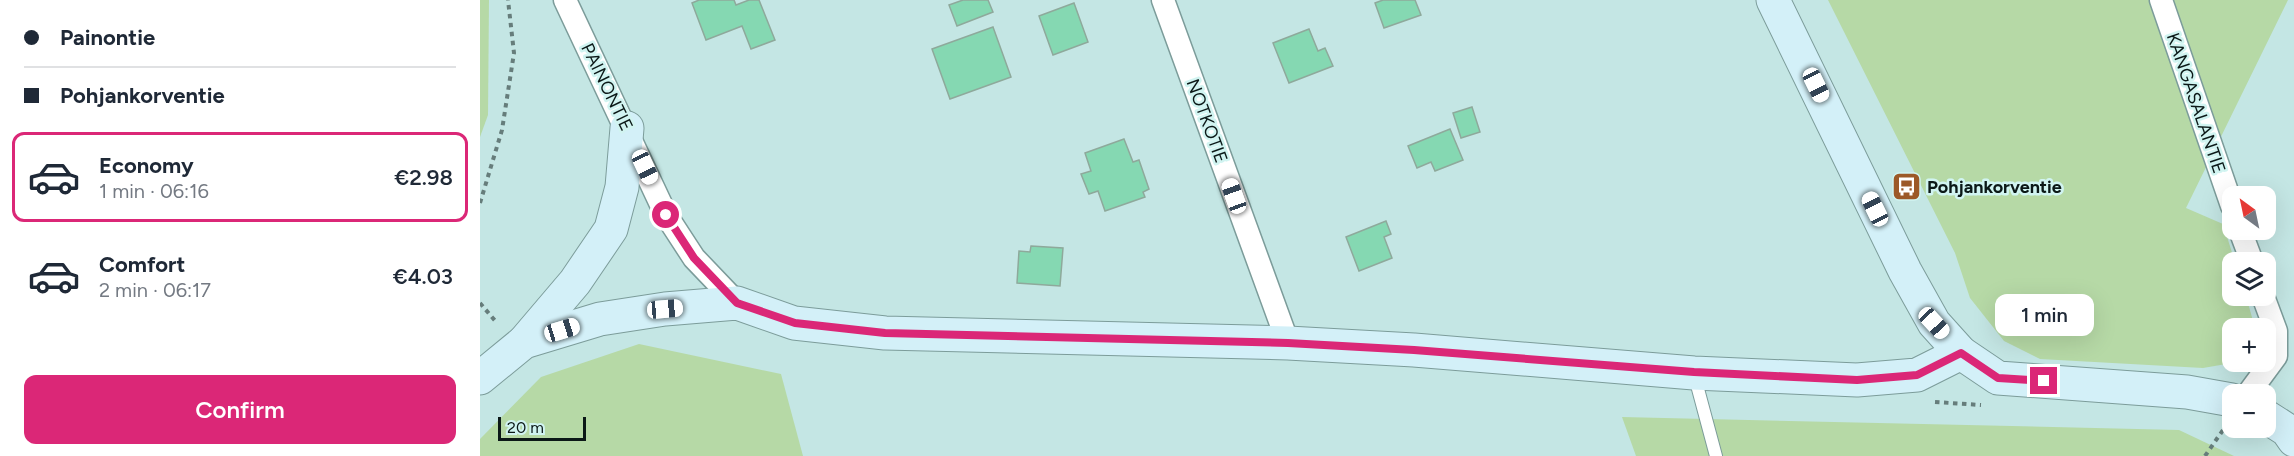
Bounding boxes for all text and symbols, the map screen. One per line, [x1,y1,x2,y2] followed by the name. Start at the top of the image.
[60,24,155,51] text: Painontie
[2162,30,2230,176] street label: KANGASALANTIE
[576,40,638,134] street label: PAINONTIE
[1800,65,1832,105] car
[1182,76,1232,166] street label: NOTKOTIE
[60,82,225,109] text: Pohjankorventie
[629,147,661,187] car
[27,150,81,204] icon: car
[99,152,194,179] text: Economy
[394,164,453,191] text: €2.98
[1890,171,1922,203] bus stop icon: Pohjankorventie
[1219,176,1249,216] car
[1927,176,2062,198] place label: Pohjankorventie
[99,179,209,203] text: 1 min · 06:16
[2222,186,2276,240] north arrow
[2222,186,2276,438] map controls
[1859,189,1891,229] car
[652,201,679,228] route start
[27,249,81,303] icon: car
[99,251,185,278] text: Comfort
[2222,252,2276,306] button: layers
[393,263,453,290] text: €4.03
[99,278,211,302] text: 2 min · 06:17
[1994,294,2094,336] callout: 1 min
[646,298,684,320] car
[2021,303,2068,327] text: 1 min
[1915,304,1953,342] car
[542,316,582,344] car
[2222,318,2276,372] button: +
[2030,367,2057,394] route end
[24,375,456,444] button: Confirm
[2222,384,2276,438] button: −
[498,414,586,442] scale bar
[507,418,544,437] text: 20 m

